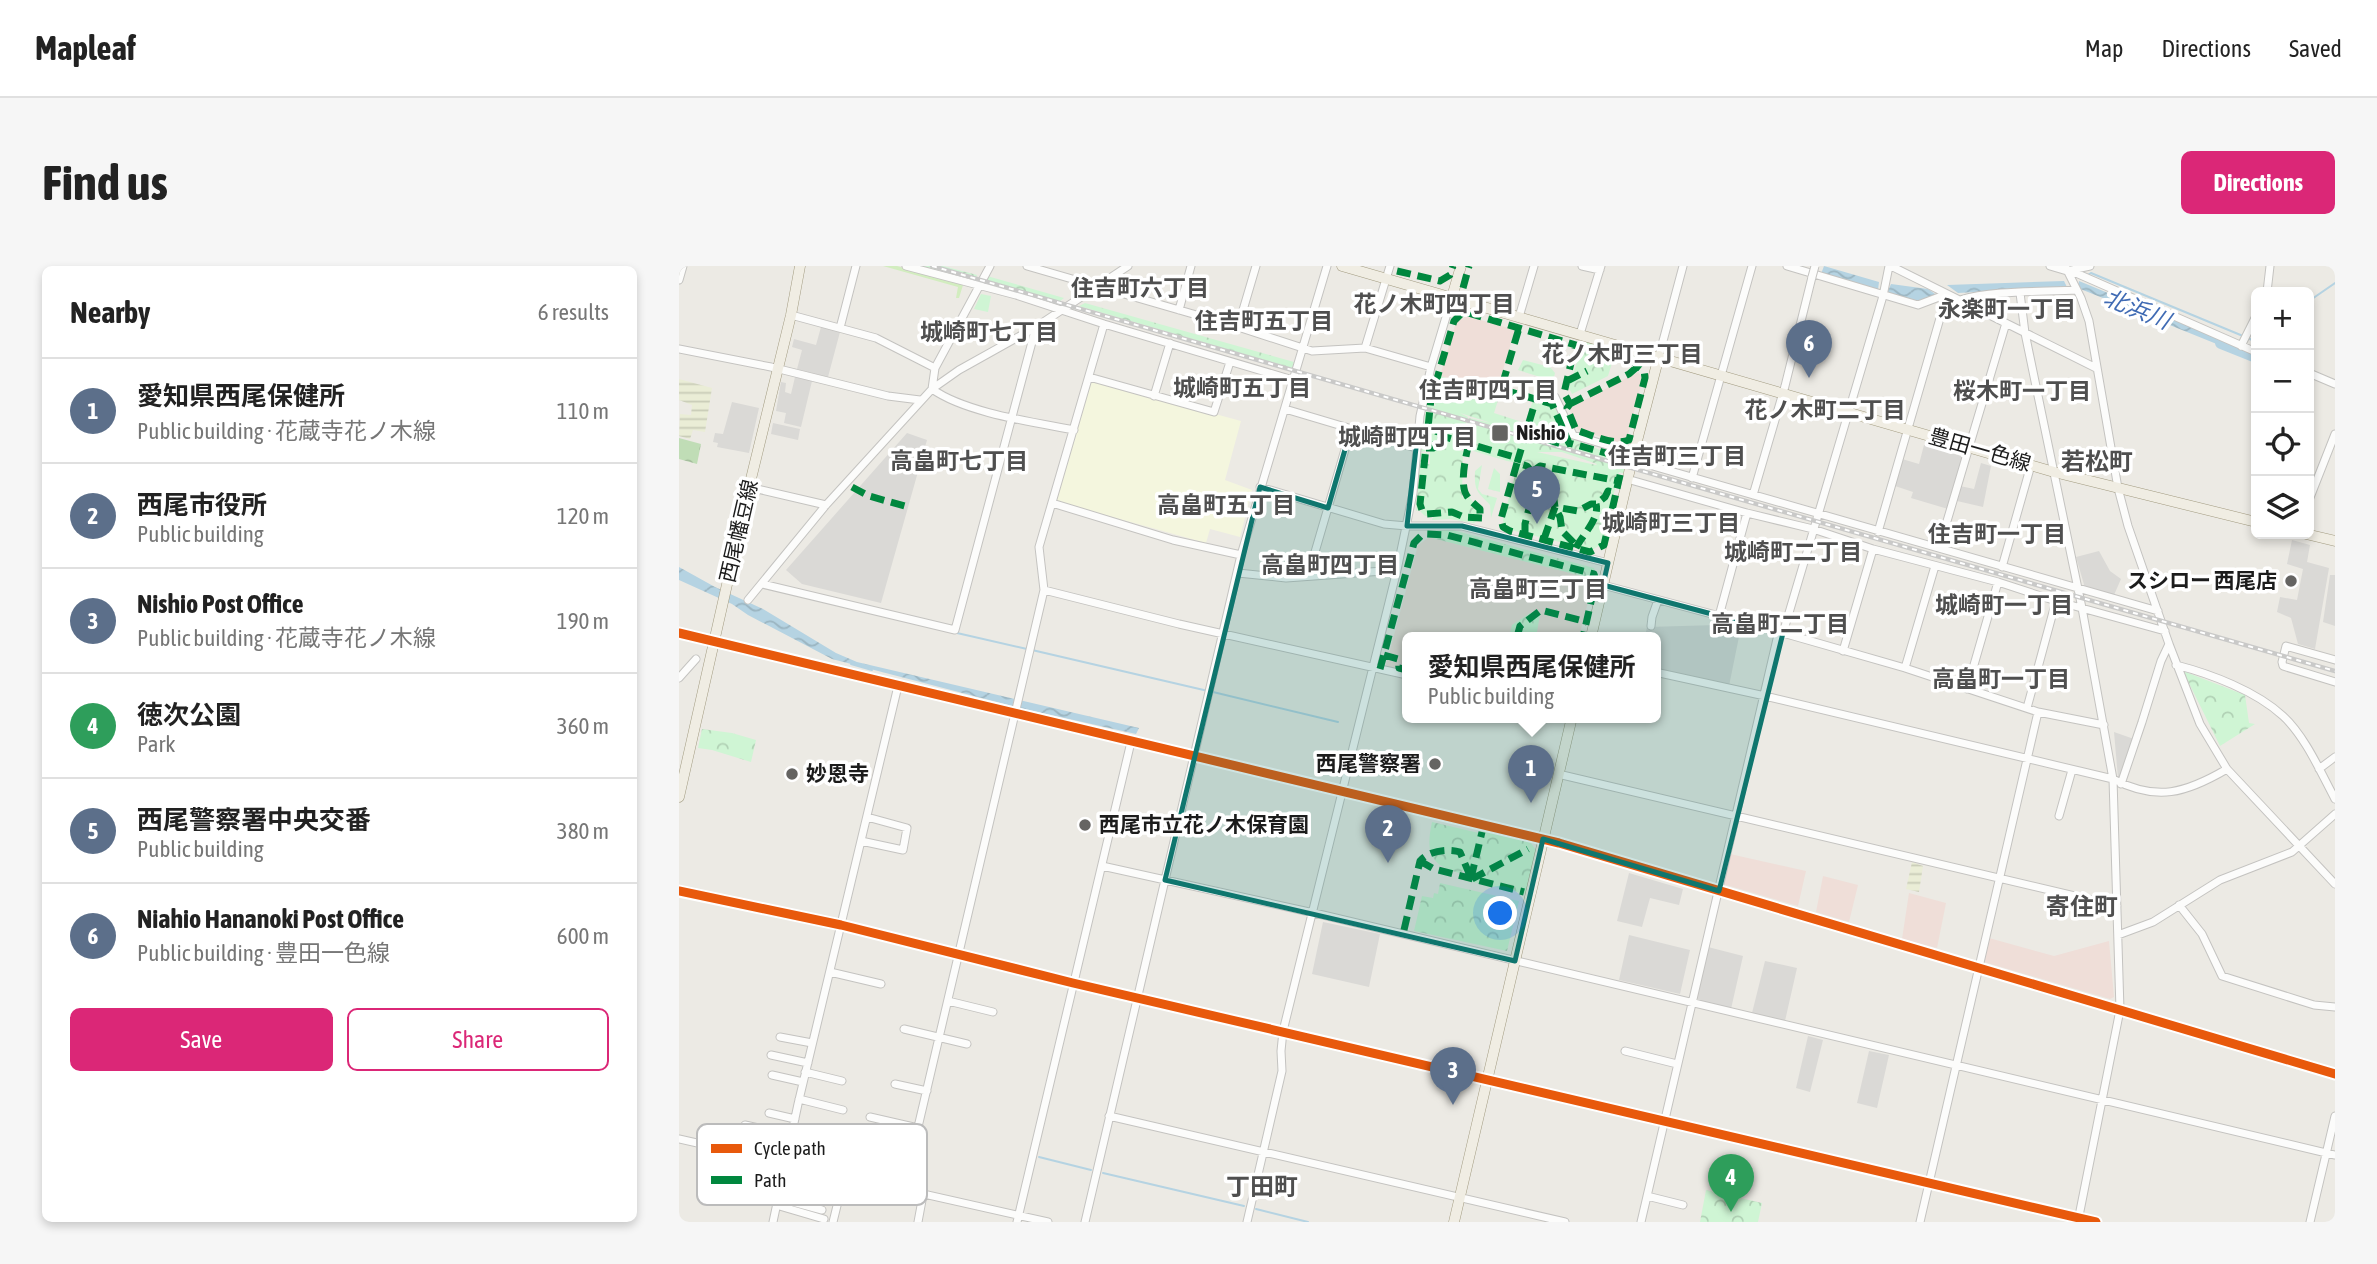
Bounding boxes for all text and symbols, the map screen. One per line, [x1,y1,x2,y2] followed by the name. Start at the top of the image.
[35,29,136,67] text: Mapleaf
[2085,35,2123,62] text: Map
[2161,35,2251,62] text: Directions
[2289,35,2342,62] text: Saved
[2181,151,2335,214] button: Directions
[42,154,168,210] text: Find us
[1071,275,1209,301] district label: 住吉町六丁目
[2100,284,2177,335] water label: 北浜川
[2251,287,2314,539] map controls
[2251,287,2314,350] button: +
[1354,291,1515,317] district label: 花ノ木町四丁目
[70,295,150,329] text: Nearby
[1938,296,2076,322] district label: 永楽町一丁目
[538,299,609,325] text: 6 results
[1195,308,1333,334] district label: 住吉町五丁目
[920,319,1058,345] district label: 城崎町七丁目
[1786,320,1832,378] pin: 6
[1542,341,1703,367] district label: 花ノ木町三丁目
[2251,350,2314,413] button: −
[1173,375,1311,401] district label: 城崎町五丁目
[1419,377,1557,403] district label: 住吉町四丁目
[1953,378,2091,404] district label: 桜木町一丁目
[137,381,345,411] text: 愛知県西尾保健所
[1745,397,1906,423] district label: 花ノ木町二丁目
[88,398,98,424] text: 1
[557,398,609,424] text: 110 m
[2251,413,2314,476] button: locate
[137,418,436,444] text: Public building · 花蔵寺花ノ木線
[1516,420,1566,444] place label: Nishio
[1490,423,1510,443] marker: Nishio
[1927,423,2034,475] street label: 豊田一色線
[1338,424,1476,450] district label: 城崎町四丁目
[1608,443,1746,469] district label: 住吉町三丁目
[890,448,1028,474] district label: 高畠町七丁目
[2061,448,2133,475] district label: 若松町
[1514,466,1560,524] pin: 5
[2251,476,2314,539] button: layers
[715,477,762,585] street label: 西尾幡豆線
[137,490,267,520] text: 西尾市役所
[1157,492,1295,518] district label: 高畠町五丁目
[88,503,98,529] text: 2
[557,503,609,529] text: 120 m
[1602,510,1740,536] district label: 城崎町三丁目
[137,521,264,547] text: Public building
[1928,521,2066,547] district label: 住吉町一丁目
[1724,539,1862,565] district label: 城崎町二丁目
[1261,552,1399,578] district label: 高畠町四丁目
[2127,568,2277,592] place label: スシロー 西尾店
[2283,573,2299,589] marker: スシロー 西尾店
[1469,576,1607,602] district label: 高畠町三丁目
[137,589,303,619] text: Nishio Post Office
[1935,592,2073,618] district label: 城崎町一丁目
[88,608,98,634] text: 3
[557,608,609,634] text: 190 m
[1711,611,1849,637] district label: 高畠町二丁目
[137,625,436,651] text: Public building · 花蔵寺花ノ木線
[1402,632,1661,723] popup
[1427,652,1636,682] text: 愛知県西尾保健所
[1932,666,2070,692] district label: 高畠町一丁目
[1427,683,1554,709] text: Public building
[137,700,241,730] text: 徳次公園
[88,713,98,739] text: 4
[557,713,609,739] text: 360 m
[137,731,175,757] text: Park
[1508,745,1554,803] pin: 1
[1316,751,1421,775] place label: 西尾警察署
[1427,756,1443,772] marker: 西尾警察署
[806,761,869,785] place label: 妙恩寺
[784,766,800,782] marker: 妙恩寺
[137,805,371,835] text: 西尾警察署中央交番
[1365,805,1411,863] pin: 2
[1099,812,1309,836] place label: 西尾市立花ノ木保育園
[1077,817,1093,833] marker: 西尾市立花ノ木保育園
[88,818,98,844] text: 5
[557,818,609,844] text: 380 m
[137,836,264,862] text: Public building
[2046,893,2118,920] district label: 寄住町
[1483,896,1517,930] your location
[137,904,404,934] text: Niahio Hananoki Post Office
[88,923,98,949] text: 6
[557,923,609,949] text: 600 m
[137,940,390,966] text: Public building · 豊田一色線
[70,1008,333,1071] button: Save
[347,1008,609,1071] button: Share
[1430,1047,1476,1105] pin: 3
[697,1124,927,1205] legend
[754,1137,826,1159] text: Cycle path
[1708,1154,1754,1212] pin: 4
[754,1169,786,1191] text: Path
[1226,1173,1298,1200] district label: 丁田町

